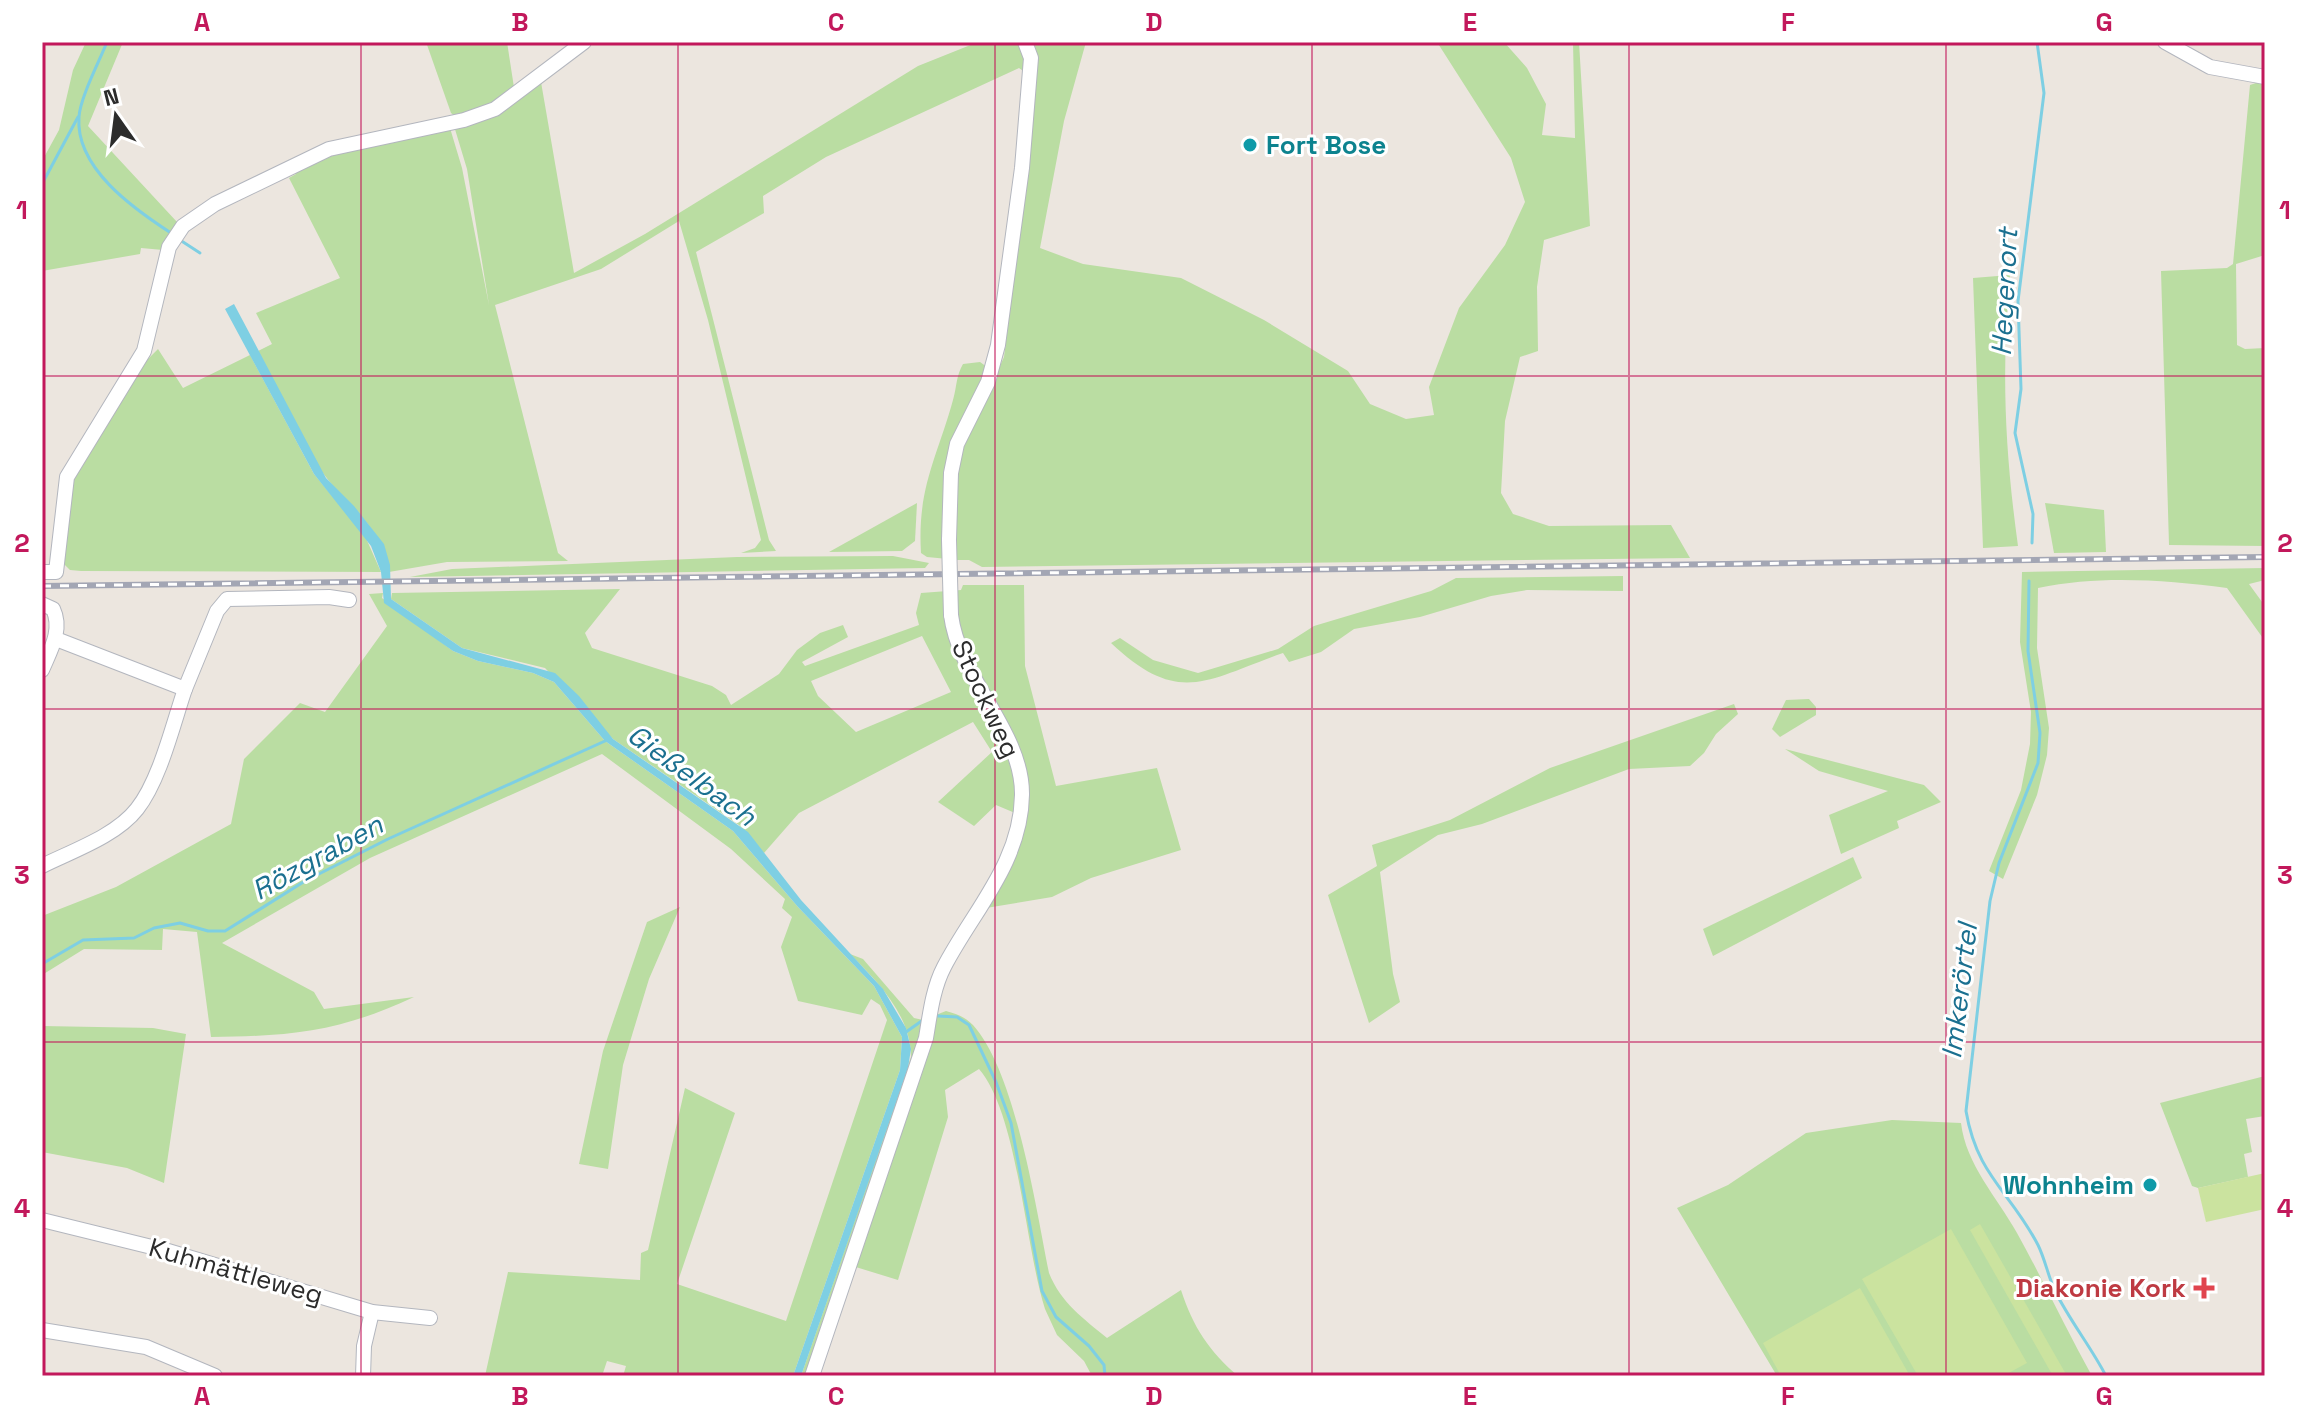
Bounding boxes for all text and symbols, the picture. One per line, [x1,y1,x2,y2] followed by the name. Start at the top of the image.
[194,5,211,39] text: A
[511,5,529,39] text: B
[828,5,844,39] text: C
[1145,5,1163,39] text: D
[1463,5,1477,39] text: E
[1781,5,1795,39] text: F
[2095,5,2113,39] text: G
[76,76,156,156] north arrow
[101,81,122,112] text: N
[1266,128,1386,162] place label: Fort Bose
[1241,136,1259,154] marker: Fort Bose
[16,193,28,227] text: 1
[2279,193,2291,227] text: 1
[1983,224,2025,357] water label: Hegenort
[14,526,30,560] text: 2
[2277,526,2293,560] text: 2
[944,635,1028,763] street label: Stockweg
[620,716,764,834] water label: Gießelbach
[245,806,390,908] water label: Rözgraben
[14,858,30,892] text: 3
[2277,858,2293,892] text: 3
[1933,918,1986,1060] water label: Imkerörtel
[2003,1168,2134,1202] place label: Wohnheim
[2141,1176,2159,1194] marker: Wohnheim
[14,1191,30,1225] text: 4
[2277,1191,2293,1225] text: 4
[145,1230,327,1312] street label: Kuhmättleweg
[2016,1271,2186,1305] place label: Diakonie Kork
[2193,1277,2215,1299] marker: Diakonie Kork
[194,1379,211,1413] text: A
[511,1379,529,1413] text: B
[828,1379,844,1413] text: C
[1145,1379,1163,1413] text: D
[1463,1379,1477,1413] text: E
[1781,1379,1795,1413] text: F
[2095,1379,2113,1413] text: G

